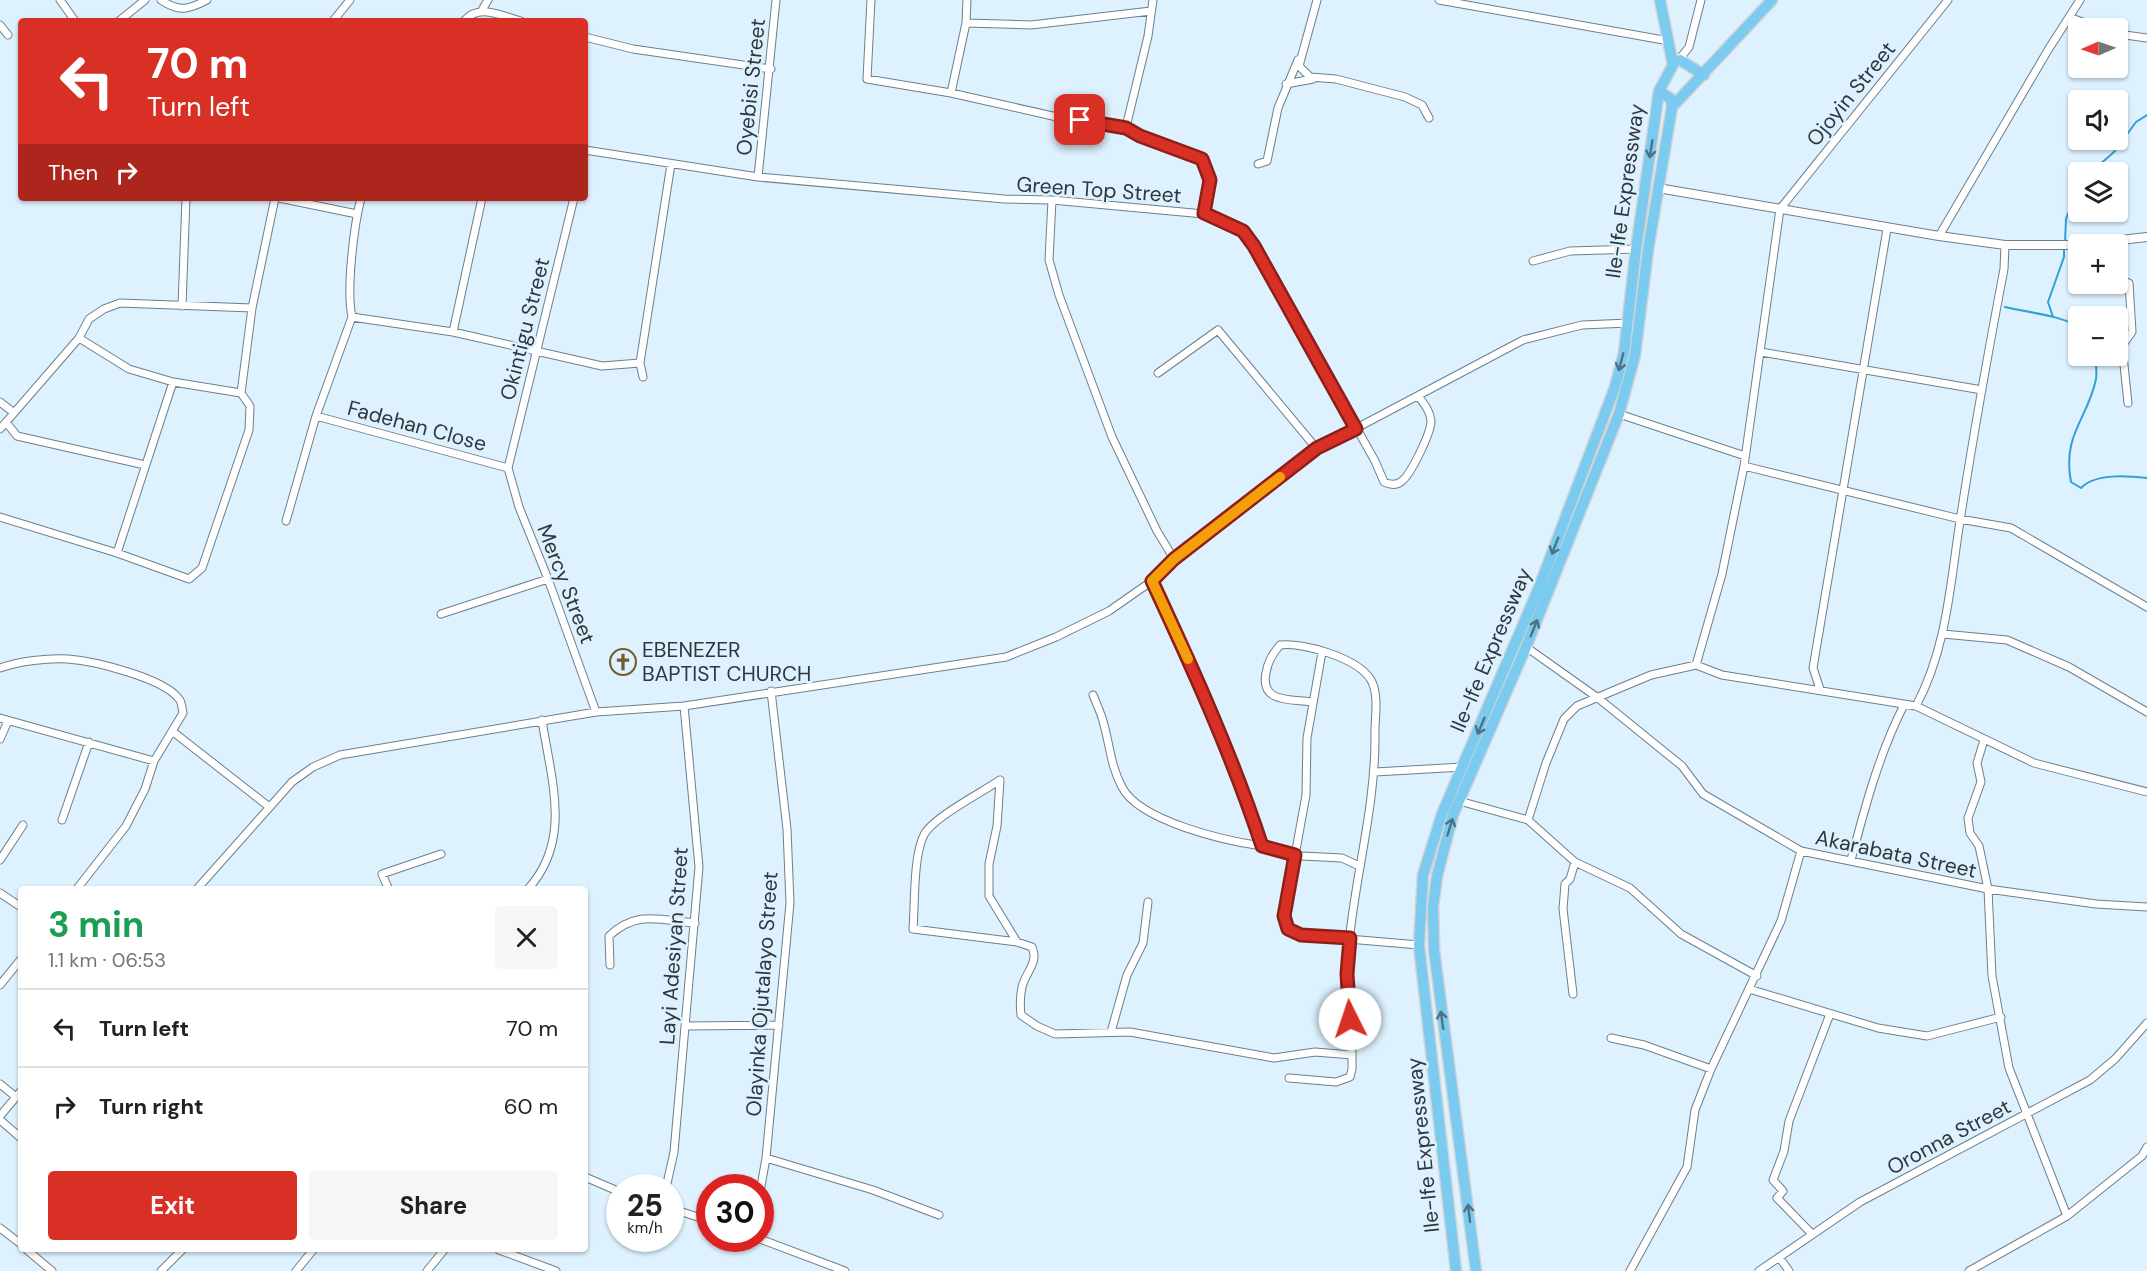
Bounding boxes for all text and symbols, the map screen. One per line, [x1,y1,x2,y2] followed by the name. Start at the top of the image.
[730,17,772,157] street label: Oyebisi Street
[2068,18,2128,78] north arrow
[2068,18,2128,366] map controls
[147,36,248,91] text: 70 m
[1800,36,1902,152] street label: Ojoyin Street
[48,42,126,120] icon: left
[147,89,250,124] text: Turn left
[2068,90,2128,150] button: sound
[1054,94,1105,145] pin
[1599,102,1651,280] street label: Ile-Ife Expressway
[1063,103,1096,136] icon: arrive
[1646,138,1657,158] one-way arrow
[110,156,143,189] icon: right
[48,158,98,187] text: Then
[2068,162,2128,222] button: layers
[1016,170,1182,210] street label: Green Top Street
[2068,234,2128,294] button: +
[494,255,556,403] street label: Okintigu Street
[2068,306,2128,366] button: −
[1615,352,1627,371] one-way arrow
[344,394,490,458] street label: Fadehan Close
[530,520,602,648] street label: Mercy Street
[1549,536,1560,554] one-way arrow
[1444,563,1538,736] street label: Ile-Ife Expressway
[1529,620,1540,638] one-way arrow
[642,636,811,688] place label: EBENEZER BAPTIST CHURCH
[608,647,638,677] church icon: EBENEZER BAPTIST CHURCH
[1474,716,1486,734] one-way arrow
[1445,818,1456,837] one-way arrow
[1813,823,1979,885] street label: Akarabata Street
[653,846,695,1046] street label: Layi Adesiyan Street
[739,871,785,1117] street label: Olayinka Ojutalayo Street
[48,901,144,948] text: 3 min
[495,906,558,969] button: close
[48,947,166,973] text: 1.1 km · 06:53
[1318,987,1382,1051] position arrow
[1437,1010,1448,1030] one-way arrow
[48,1012,81,1045] icon: left
[99,1014,189,1043] text: Turn left
[506,1014,558,1043] text: 70 m
[1400,1056,1446,1234] street label: Ile-Ife Expressway
[48,1090,81,1123] icon: right
[99,1092,204,1121] text: Turn right
[504,1092,558,1121] text: 60 m
[1882,1093,2016,1181] street label: Oronna Street
[48,1171,297,1240] button: Exit
[309,1171,558,1240] button: Share
[696,1174,774,1252] speed limit sign: 30
[627,1186,663,1225] text: 25
[1464,1203,1475,1223] one-way arrow
[627,1218,663,1238] text: km/h

